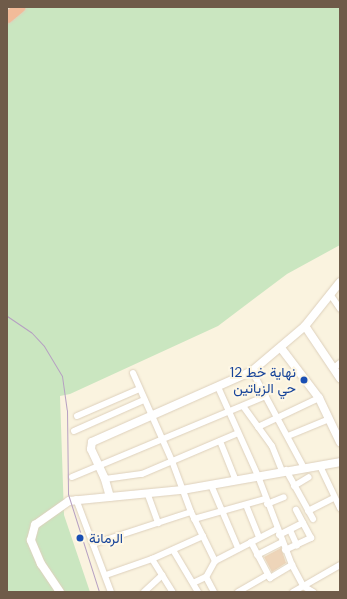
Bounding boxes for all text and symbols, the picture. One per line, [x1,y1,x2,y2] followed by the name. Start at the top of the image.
[230,364,296,396] place label: نهاية خط 12 حي الزياتين
[299,375,309,385] marker: نهاية خط 12 حي الزياتين
[89,530,123,546] place label: الرمانة
[74,532,86,544] marker: الرمانة

